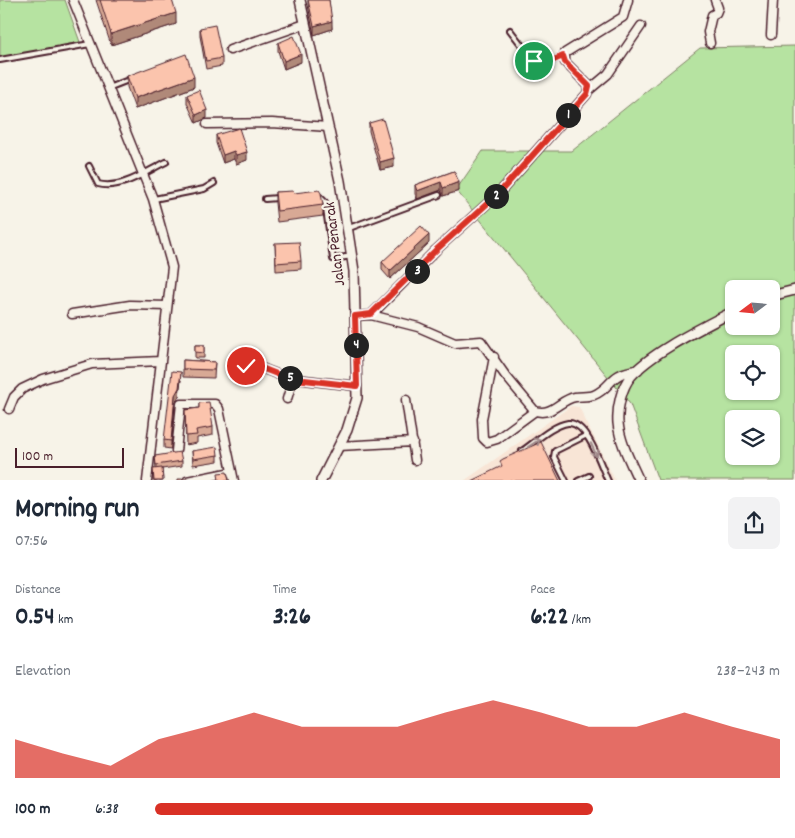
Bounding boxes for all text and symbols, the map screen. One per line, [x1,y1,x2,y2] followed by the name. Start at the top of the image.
[513,40,555,82] pin
[520,47,548,75] icon: arrive
[556,102,580,128] pin: 1
[567,105,570,125] text: 1
[484,184,508,208] pin: 2
[493,186,500,206] text: 2
[319,200,352,287] street label: Jalan Penarak
[404,258,430,284] pin: 3
[414,261,421,281] text: 3
[725,280,780,335] north arrow
[725,280,780,465] map controls
[344,332,368,358] pin: 4
[354,335,359,355] text: 4
[225,345,267,387] pin
[725,345,780,400] button: locate
[232,352,260,380] icon: check
[278,366,302,390] pin: 5
[287,368,294,388] text: 5
[725,410,780,465] button: layers
[527,438,541,448] one-way arrow
[590,442,599,457] one-way arrow
[15,446,124,469] scale bar
[22,447,53,467] text: 100 m
[15,491,139,531] text: Morning run
[728,497,780,549] button: share
[15,530,48,553] text: 07:56
[15,580,61,600] text: Distance
[273,580,297,600] text: Time
[530,580,555,600] text: Pace
[15,600,55,636] text: 0.54
[273,600,311,636] text: 3:26
[530,600,569,636] text: 6:22
[55,610,73,630] text: km
[569,610,591,630] text: /km
[15,660,71,683] text: Elevation
[716,660,780,683] text: 238–243 m
[15,798,51,821] text: 100 m
[95,798,119,821] text: 6:38

